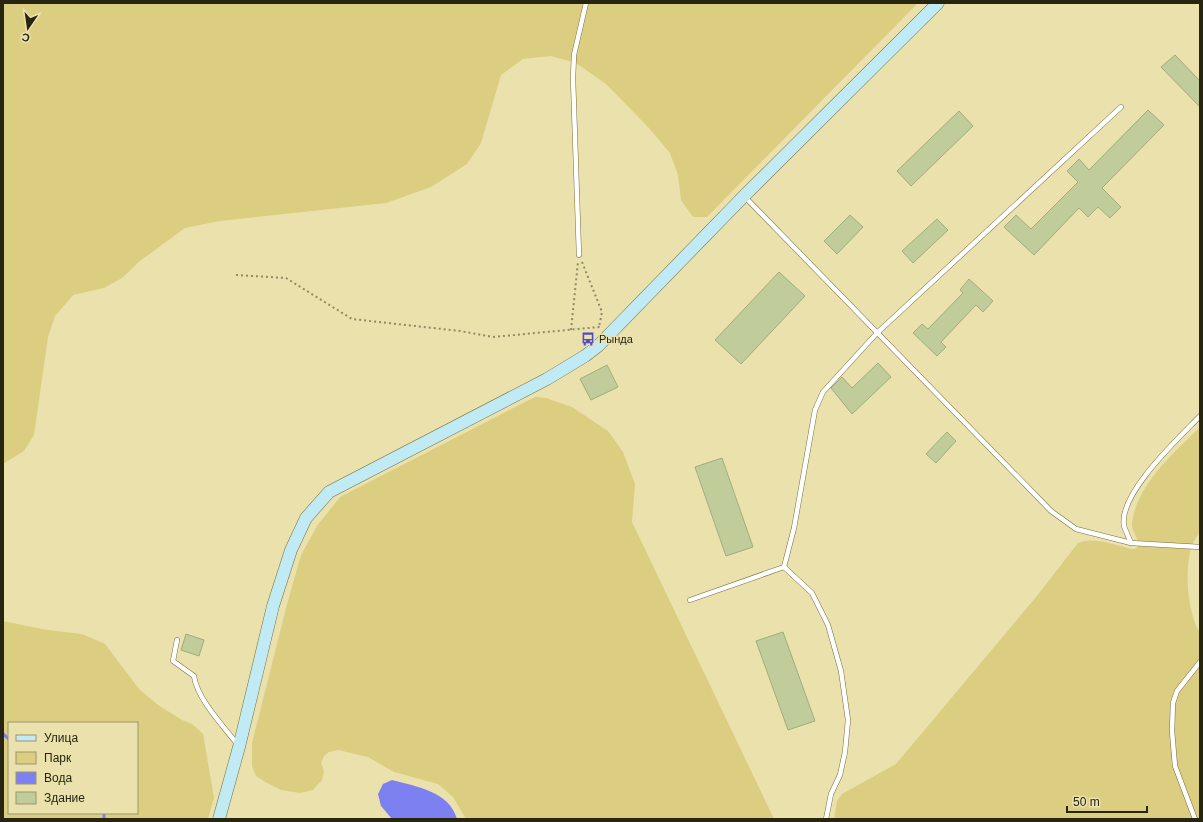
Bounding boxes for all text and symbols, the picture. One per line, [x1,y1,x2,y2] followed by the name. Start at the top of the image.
[8,8,48,48] north arrow
[20,31,31,44] text: С
[580,331,596,347] bus stop icon: Рында
[599,333,634,345] place label: Рында
[8,722,138,814] legend
[44,731,78,745] text: Улица
[44,751,72,765] text: Парк
[44,771,72,785] text: Вода
[1067,788,1147,814] scale bar
[44,791,85,805] text: Здание
[1073,795,1100,809] text: 50 m

